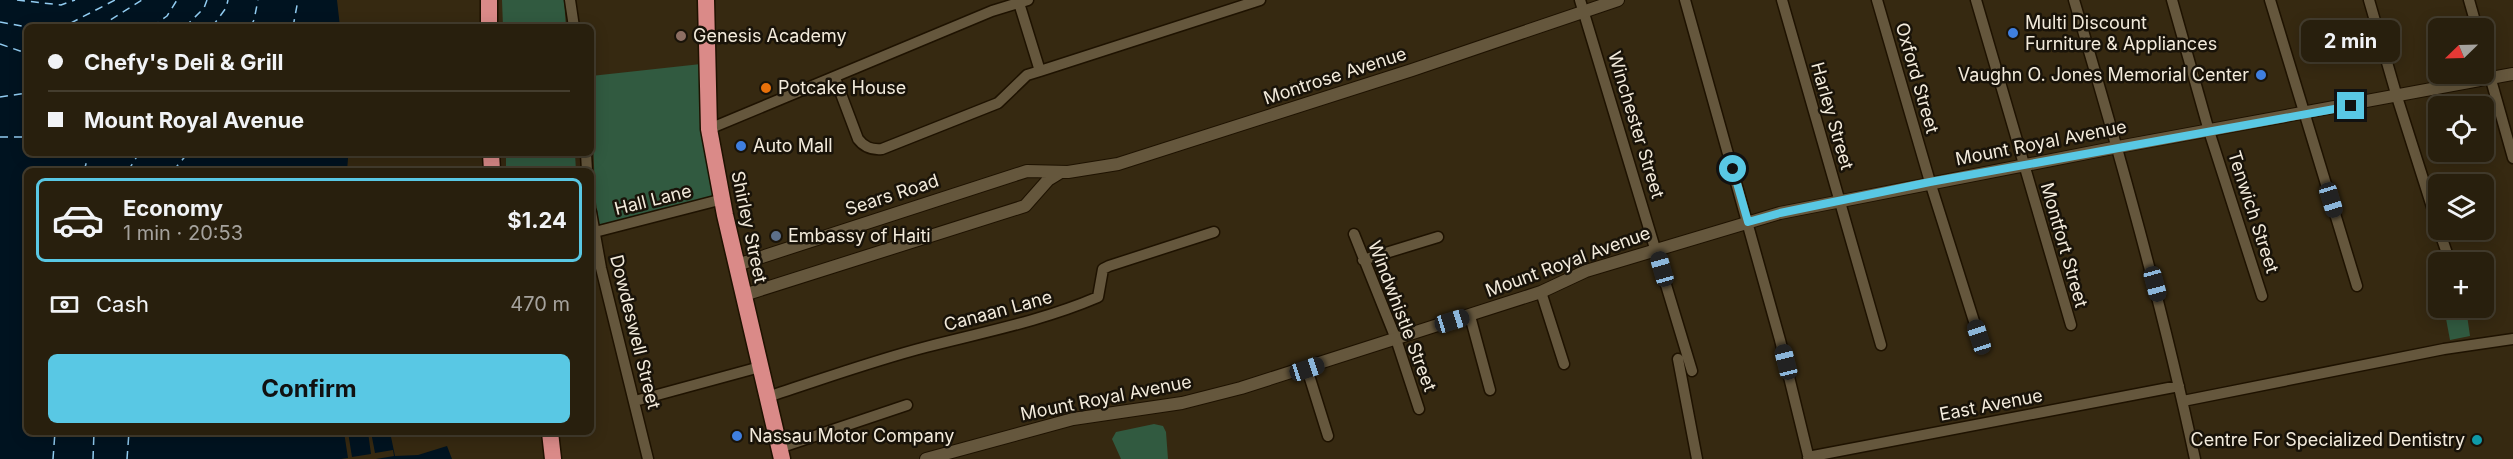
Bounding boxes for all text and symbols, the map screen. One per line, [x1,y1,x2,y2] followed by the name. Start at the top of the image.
[2025,12,2217,54] place label: Multi Discount Furniture & Appliances
[2428,18,2494,84] north arrow
[2428,18,2494,318] map controls
[2302,19,2400,61] callout: 2 min
[1892,20,1943,136] street label: Oxford Street
[693,25,847,46] place label: Genesis Academy
[2006,26,2020,40] marker: Multi Discount Furniture & Appliances
[674,29,688,43] marker: Genesis Academy
[2324,29,2377,53] text: 2 min
[1261,42,1409,109] street label: Montrose Avenue
[84,49,284,75] text: Chefy's Deli & Grill
[1604,49,1669,201] street label: Winchester Street
[1807,60,1858,172] street label: Harley Street
[1958,64,2249,85] place label: Vaughn O. Jones Memorial Center
[2254,68,2268,82] marker: Vaughn O. Jones Memorial Center
[778,77,906,98] place label: Potcake House
[759,81,773,95] marker: Potcake House
[2337,92,2364,119] route end
[2428,96,2494,162] button: locate
[84,107,304,133] text: Mount Royal Avenue
[1954,116,2128,169] street label: Mount Royal Avenue
[753,135,833,156] place label: Auto Mall
[734,139,748,153] marker: Auto Mall
[2224,148,2283,276] street label: Tenwich Street
[1719,155,1746,182] route start
[727,169,772,285] street label: Shirley Street
[842,170,941,220] street label: Sears Road
[2428,174,2494,240] button: layers
[612,180,694,219] street label: Hall Lane
[2037,180,2092,310] street label: Montfort Street
[2317,180,2345,220] car
[51,193,105,247] icon: car
[123,195,223,221] text: Economy
[507,207,567,233] text: $1.24
[123,221,243,245] text: 1 min · 20:53
[1483,222,1653,301] street label: Mount Royal Avenue
[788,225,931,246] place label: Embassy of Haiti
[769,229,783,243] marker: Embassy of Haiti
[1364,238,1441,394] street label: Windwhistle Street
[1648,249,1676,289] car
[2428,252,2494,318] button: +
[606,253,665,411] street label: Dowdeswell Street
[2142,264,2168,304] car
[941,286,1054,335] street label: Canaan Lane
[48,288,81,321] icon: cash
[96,291,149,317] text: Cash
[510,292,570,316] text: 470 m
[1432,307,1472,335] car
[1965,317,1993,357] car
[1773,342,1799,382] car
[48,354,570,423] button: Confirm
[1287,355,1327,383] car
[1019,371,1193,424] street label: Mount Royal Avenue
[1938,384,2044,425] street label: East Avenue
[749,425,954,446] place label: Nassau Motor Company
[730,429,744,443] marker: Nassau Motor Company
[2191,429,2465,450] place label: Centre For Specialized Dentistry
[2470,433,2484,447] marker: Centre For Specialized Dentistry

